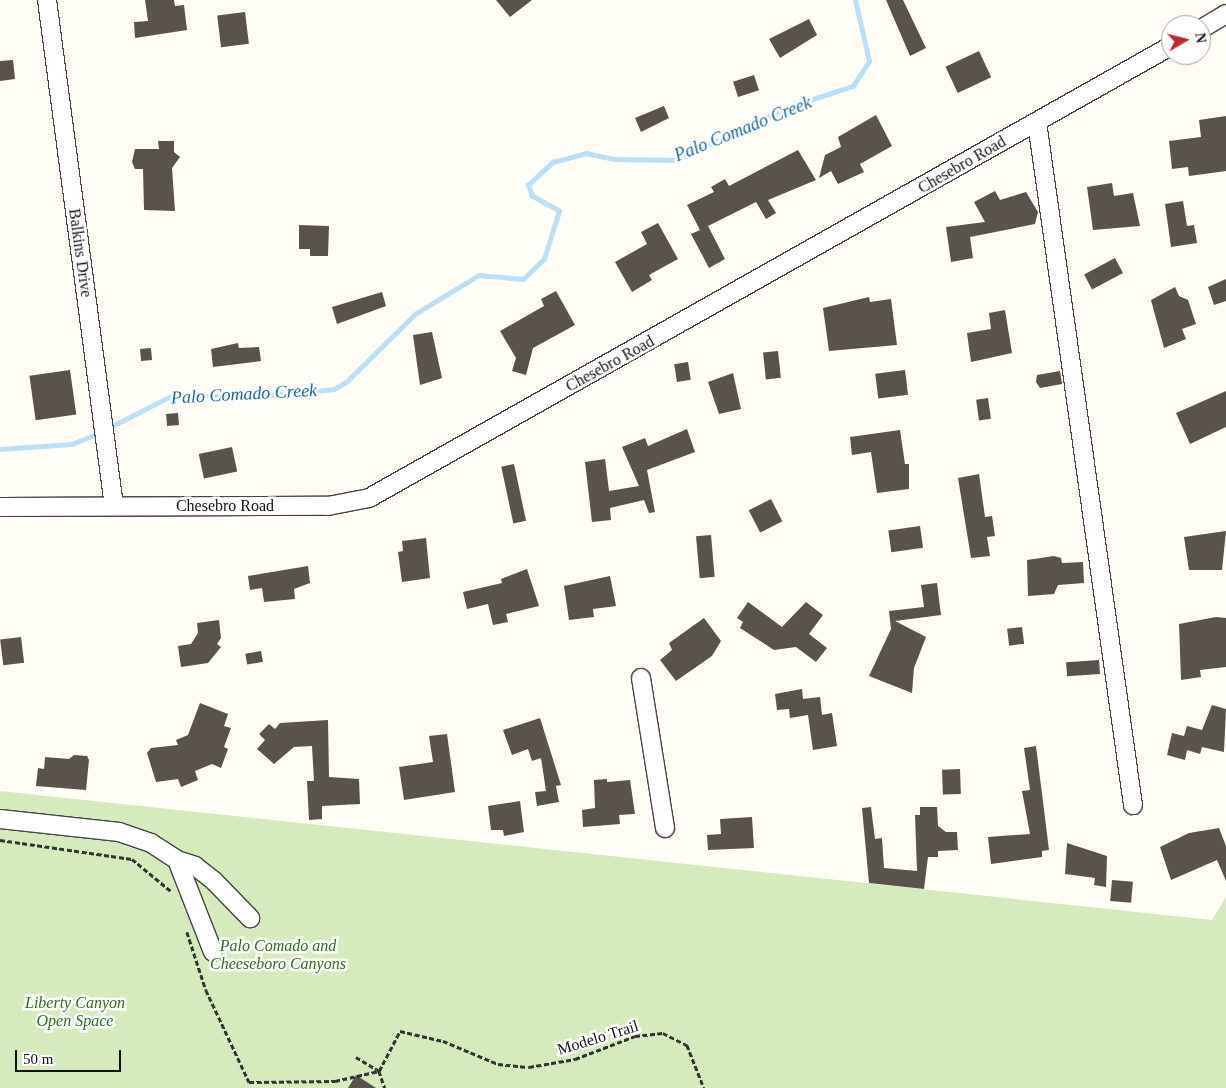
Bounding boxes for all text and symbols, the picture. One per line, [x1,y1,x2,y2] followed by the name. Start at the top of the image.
[1161,15,1211,65] north arrow
[1192,32,1208,44] text: N
[671,92,815,166] water label: Palo Comado Creek
[915,132,1009,198] street label: Chesebro Road
[64,207,96,299] street label: Balkins Drive
[562,332,658,396] street label: Chesebro Road
[170,379,318,409] water label: Palo Comado Creek
[176,496,274,516] street label: Chesebro Road
[210,936,346,974] park label: Palo Comado and Cheeseboro Canyons
[25,993,125,1031] park label: Liberty Canyon Open Space
[555,1016,641,1060] street label: Modelo Trail
[18,1040,124,1072] scale bar
[23,1051,53,1067] text: 50 m

